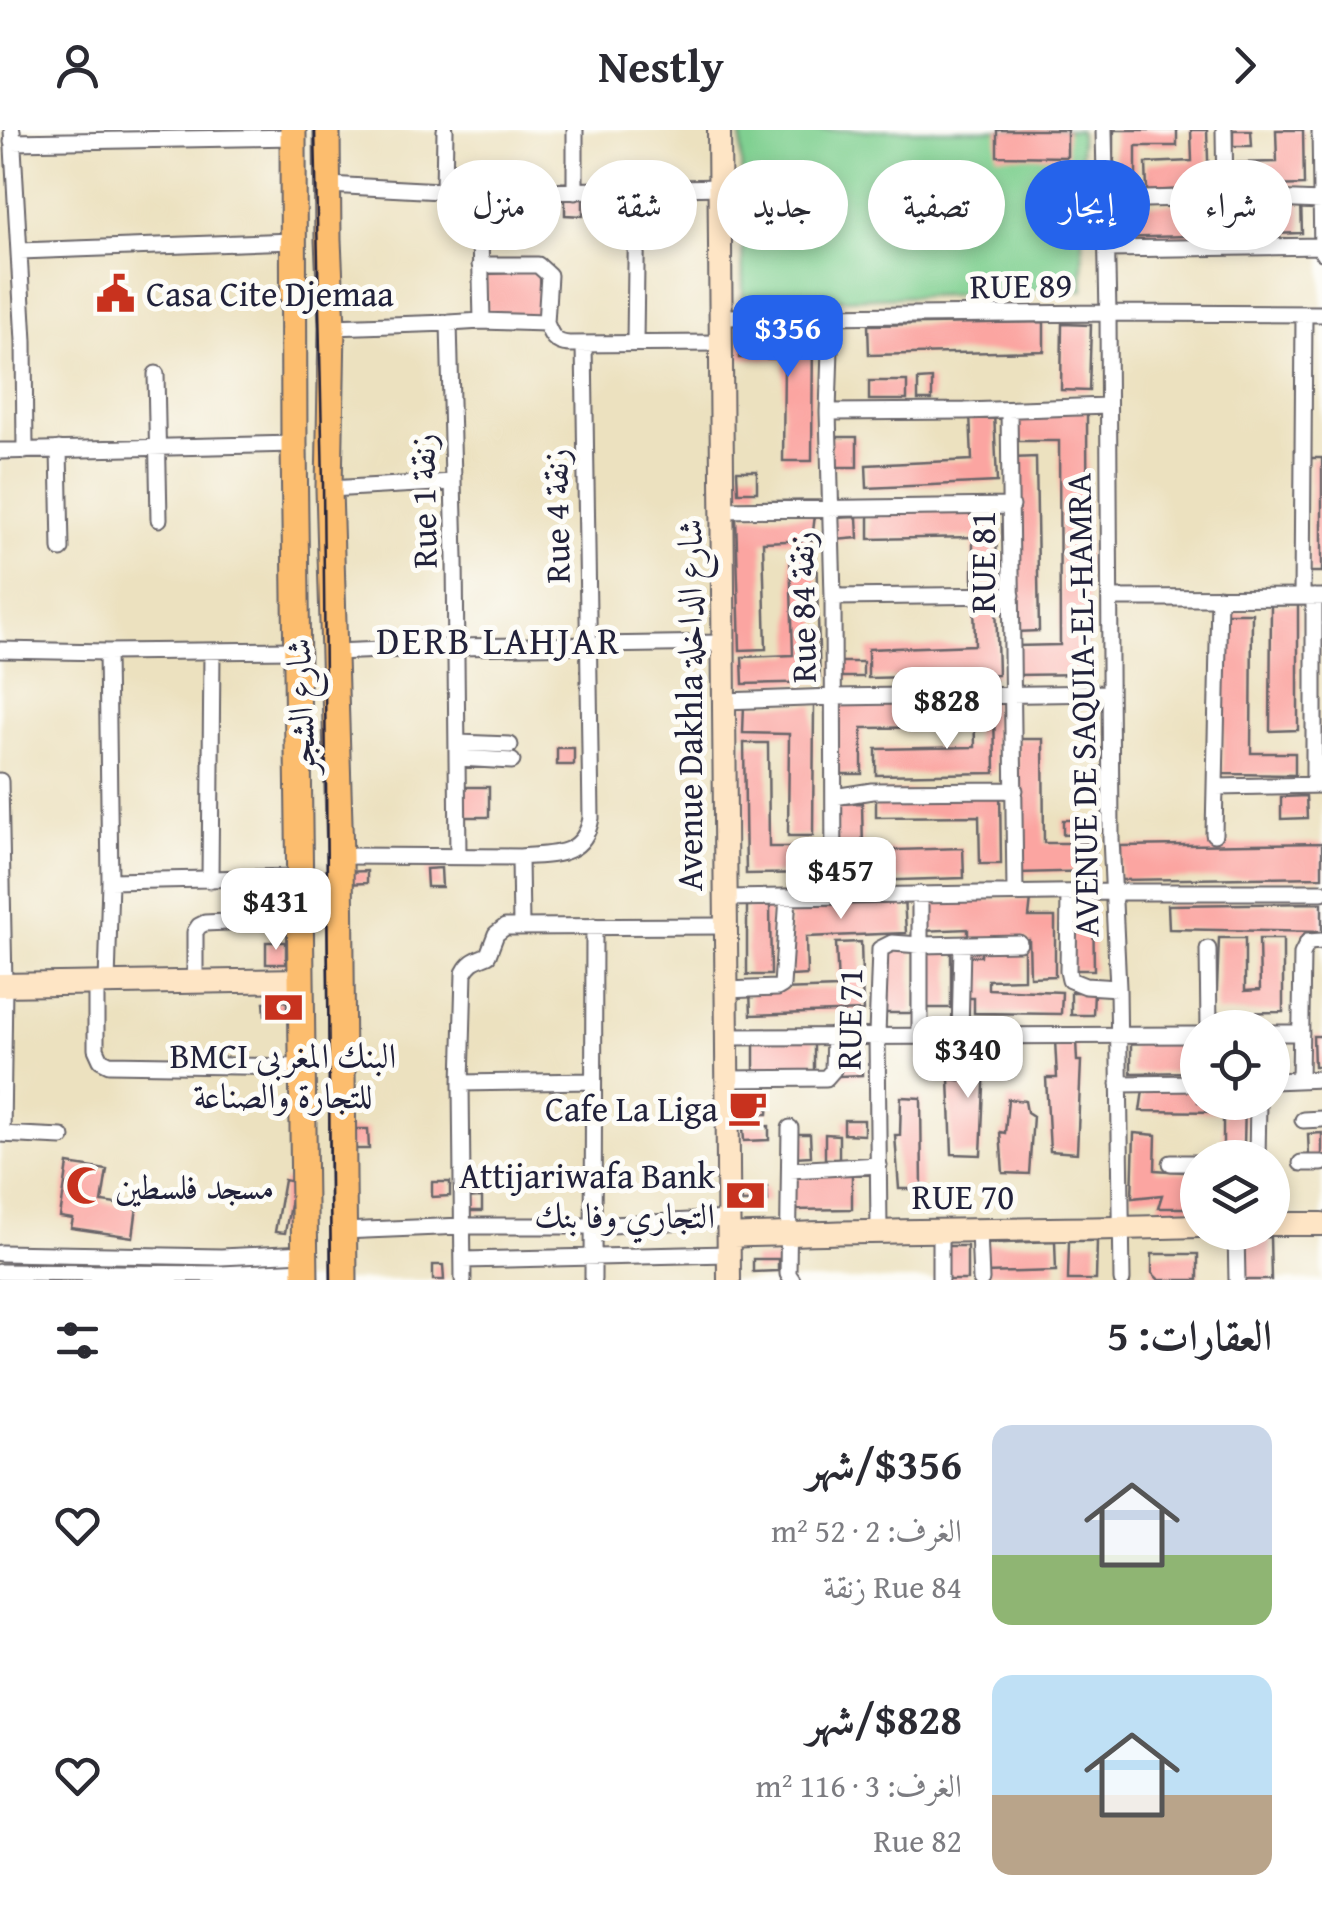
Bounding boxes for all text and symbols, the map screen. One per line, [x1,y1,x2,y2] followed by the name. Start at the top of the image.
[598,33,724,98] text: Nestly
[50,38,105,93] icon: person
[1217,38,1272,93] icon: forward
[437,160,561,250] chip: منزل
[581,160,697,250] chip: شقة
[717,160,848,250] chip: جديد
[868,160,1005,250] chip: تصفية
[1025,160,1150,250] chip: إيجار
[1170,160,1292,250] chip: شراء
[969,259,1073,311] street label: RUE 89
[146,268,394,319] place label: Casa Cite Djemaa
[95,272,137,314] public building icon: Casa Cite Djemaa
[729,295,847,380] pin: $356
[755,304,821,351] text: $356
[396,433,450,569] street label: Rue 1 زنقة
[529,448,583,584] street label: Rue 4 زنقة
[1052,472,1112,938] street label: AVENUE DE SAQUIA-EL-HAMRA
[957,511,1008,613] street label: RUE 81
[664,519,719,891] street label: Avenue Dakhla شارع الداخلة
[775,531,829,683] street label: Rue 84 زنقة
[376,612,622,668] district label: DERB LAHJAR
[272,637,332,778] street label: شارع الشجر
[888,667,1006,752] pin: $828
[914,676,980,723] text: $828
[782,837,900,922] pin: $457
[808,846,874,893] text: $457
[217,868,335,953] pin: $431
[243,877,309,924] text: $431
[823,967,875,1071] street label: RUE 71
[262,987,304,1029] bank icon: BMCI البنك المغربي للتجارة والصناعة
[1180,1010,1290,1250] map controls
[1180,1010,1290,1120] button: locate
[909,1016,1027,1101] pin: $340
[935,1025,1001,1072] text: $340
[170,1030,396,1121] place label: BMCI البنك المغربي للتجارة والصناعة
[545,1083,718,1134] place label: Cafe La Liga
[727,1087,769,1129] cafe icon: Cafe La Liga
[1180,1140,1290,1250] button: layers
[459,1150,715,1244] place label: Attijariwafa Bank التجاري وفا بنك
[115,1161,274,1212] place label: مسجد فلسطين
[64,1165,106,1207] mosque icon: مسجد فلسطين
[912,1171,1014,1222] street label: RUE 70
[724,1174,766,1216] bank icon: Attijariwafa Bank التجاري وفا بنك
[1107,1304,1272,1365] text: العقارات: 5
[50,1313,105,1368] icon: filters
[807,1433,962,1494] text: $356/شهر
[1072,1465,1192,1585] icon: home
[50,1498,105,1553] icon: heart
[771,1507,962,1554] text: الغرف: 2 · 52 m²
[823,1563,962,1610] text: Rue 84 زنقة
[807,1688,962,1749] text: $828/شهر
[1072,1715,1192,1835] icon: home
[50,1748,105,1803] icon: heart
[755,1762,962,1809] text: الغرف: 3 · 116 m²
[873,1817,962,1864] text: Rue 82

